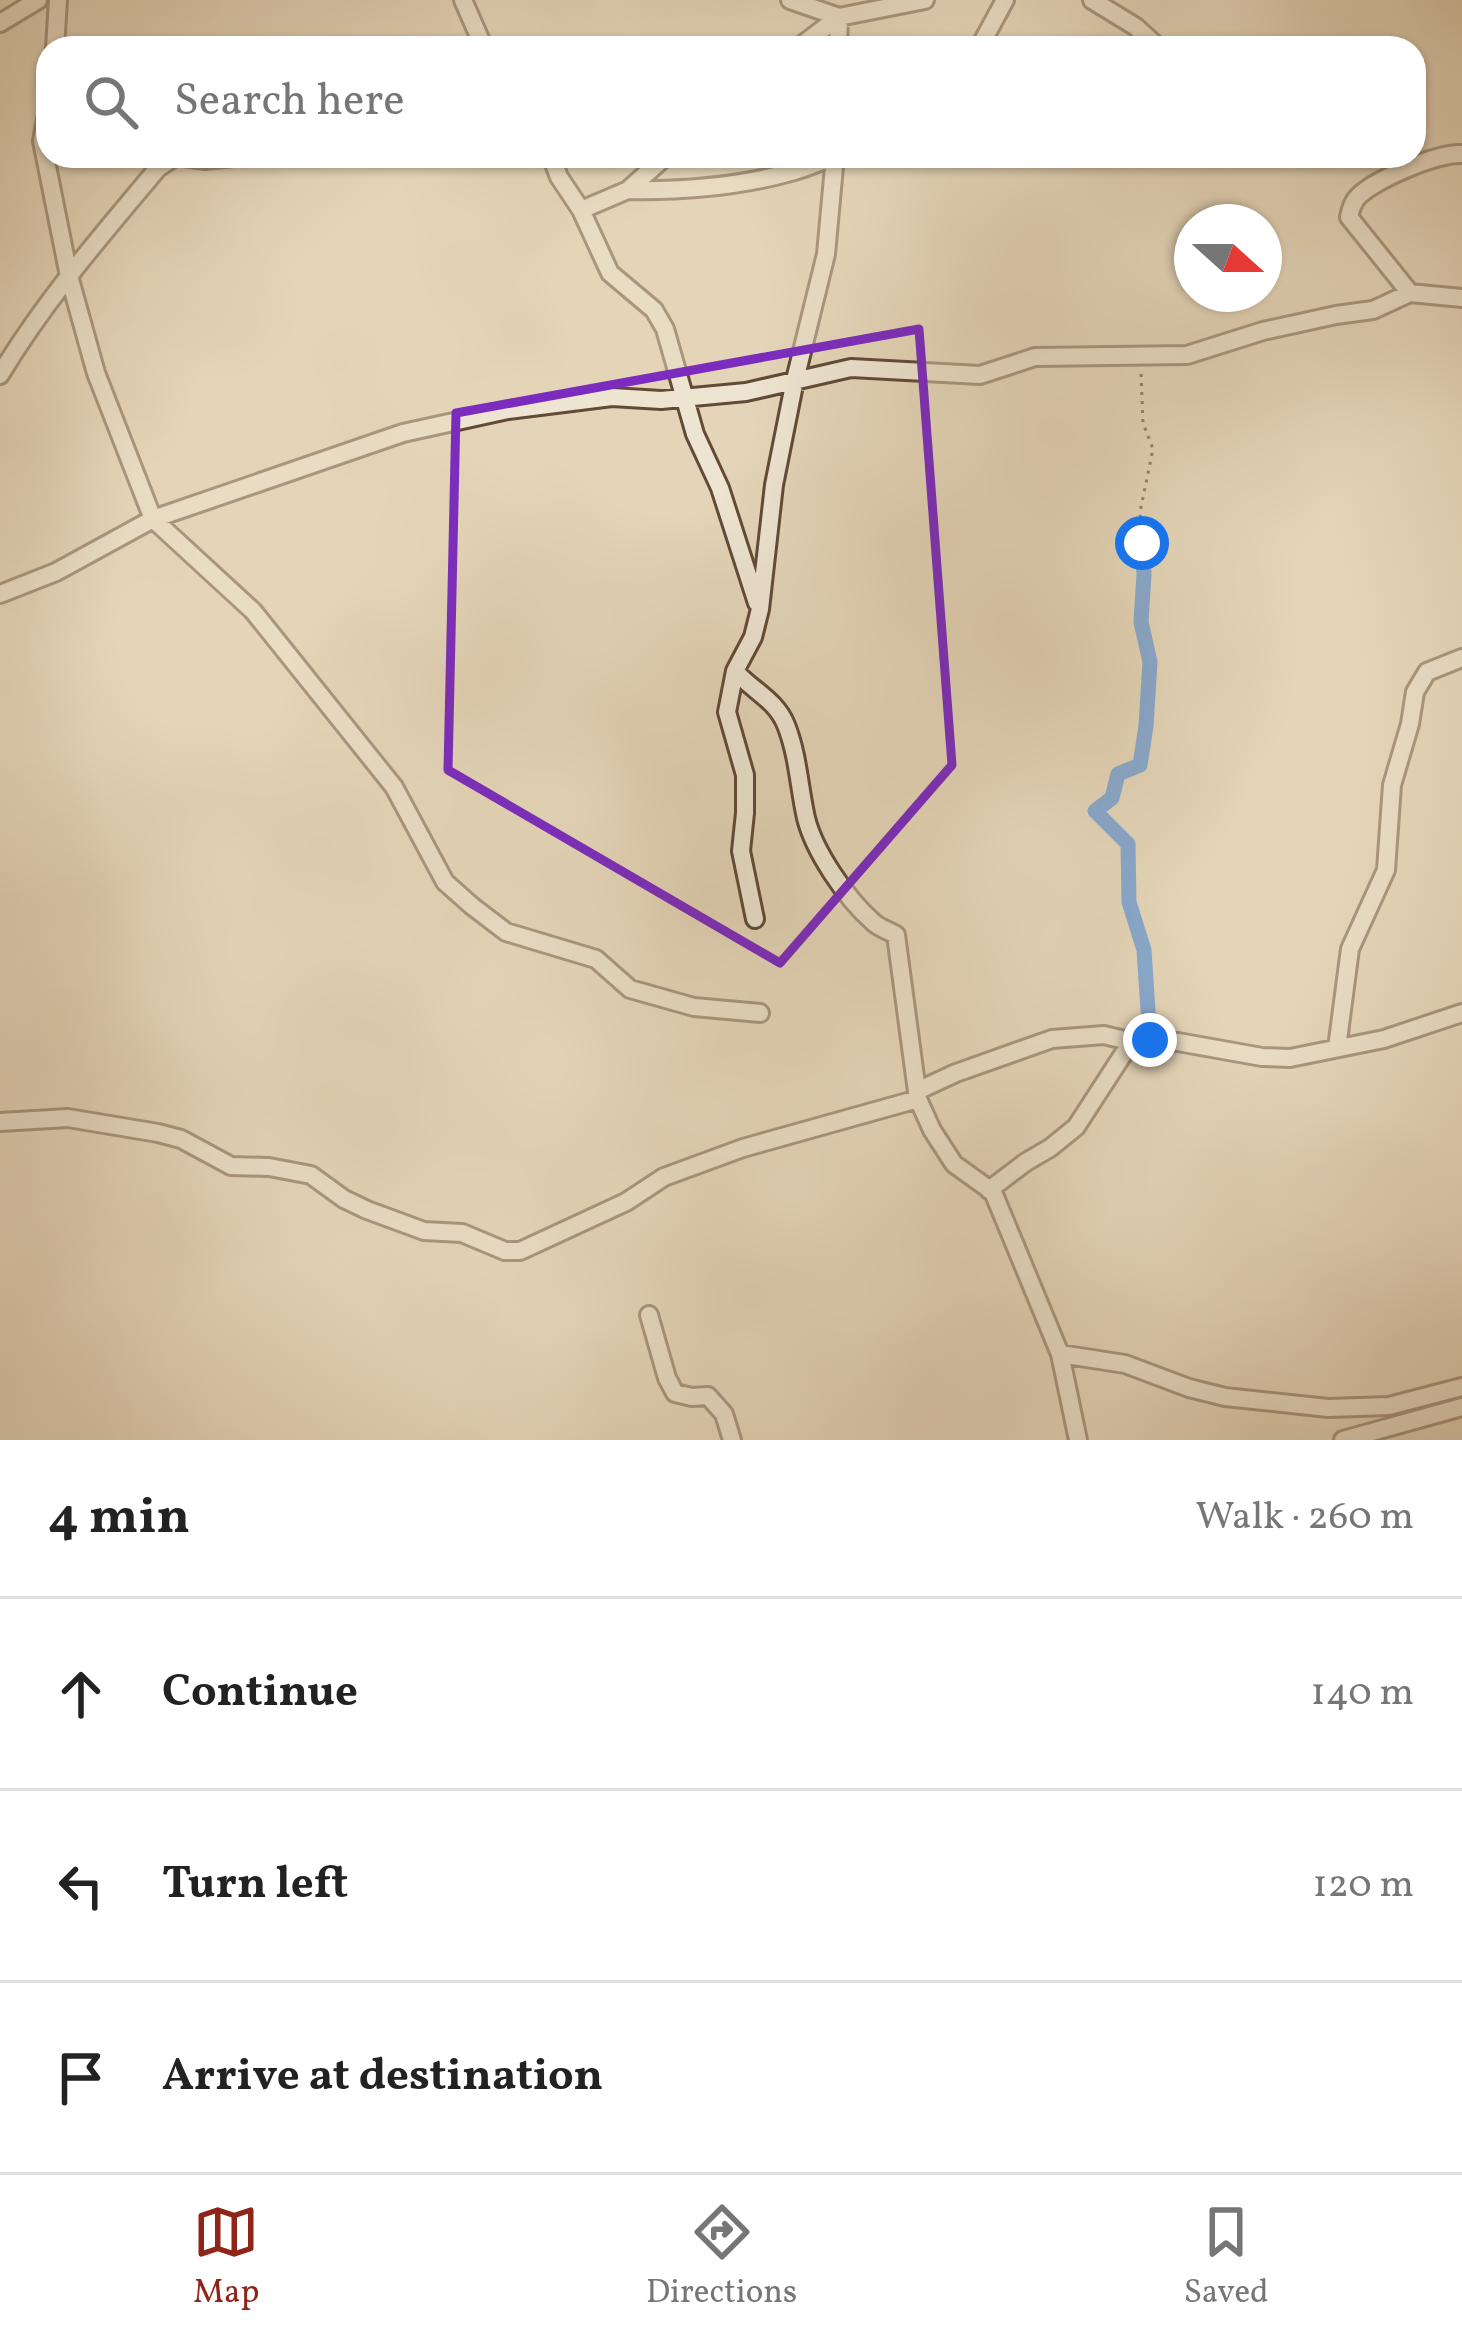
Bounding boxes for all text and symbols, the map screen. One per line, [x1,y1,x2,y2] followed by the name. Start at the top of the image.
[36,36,1426,168] search box
[78,69,144,135] icon: search
[174,71,405,134] text: Search here
[1174,204,1282,312] north arrow
[1115,516,1169,570] route start
[1123,1013,1177,1067] route end
[48,1483,190,1554] text: 4 min
[1196,1491,1414,1545] text: Walk · 260 m
[48,1661,114,1727] icon: ahead
[162,1662,358,1725] text: Continue
[1311,1667,1414,1721] text: 140 m
[48,1853,114,1919] icon: left
[162,1854,348,1917] text: Turn left
[1313,1859,1414,1913] text: 120 m
[48,2045,114,2111] icon: arrive
[162,2046,603,2109] text: Arrive at destination
[193,2199,259,2317] tab: Map
[646,2199,797,2317] tab: Directions
[1184,2199,1269,2317] tab: Saved

